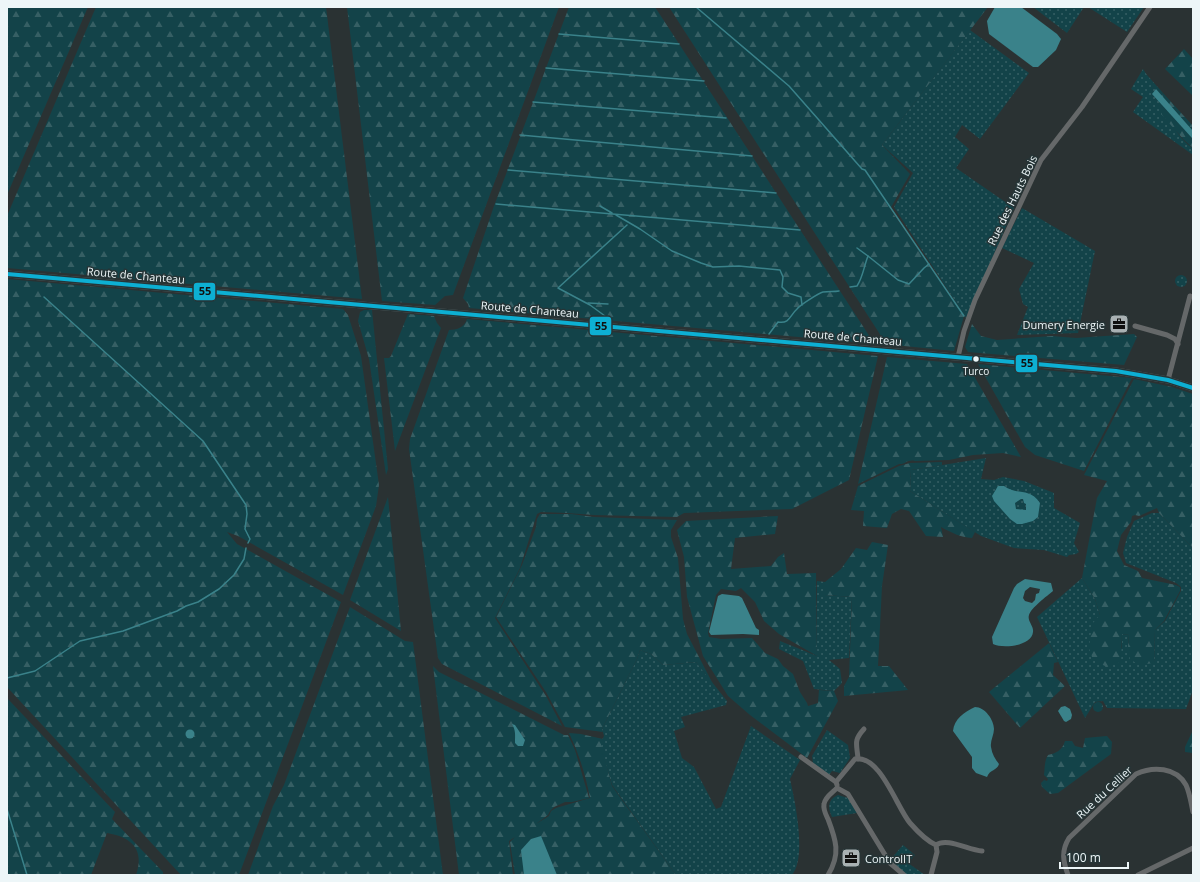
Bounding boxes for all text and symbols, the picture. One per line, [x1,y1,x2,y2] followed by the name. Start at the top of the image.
[984,153,1040,247] street label: Rue des Hauts Bois
[86,263,186,287] street label: Route de Chanteau
[193,282,216,301] line badge: 55
[199,283,211,298] text: 55
[480,297,580,321] street label: Route de Chanteau
[1108,313,1130,335] office icon: Dumery Energie
[589,316,612,336] line badge: 55
[1023,317,1105,332] place label: Dumery Energie
[595,318,607,333] text: 55
[803,325,903,349] street label: Route de Chanteau
[971,354,981,364] marker: Turco
[1015,354,1038,373] line badge: 55
[1021,355,1033,370] text: 55
[963,364,989,378] place label: Turco
[1073,762,1135,822] street label: Rue du Cellier
[1060,844,1128,870] scale bar
[840,847,862,869] office icon: ControlIT
[1066,849,1101,866] text: 100 m
[865,851,912,866] place label: ControlIT

